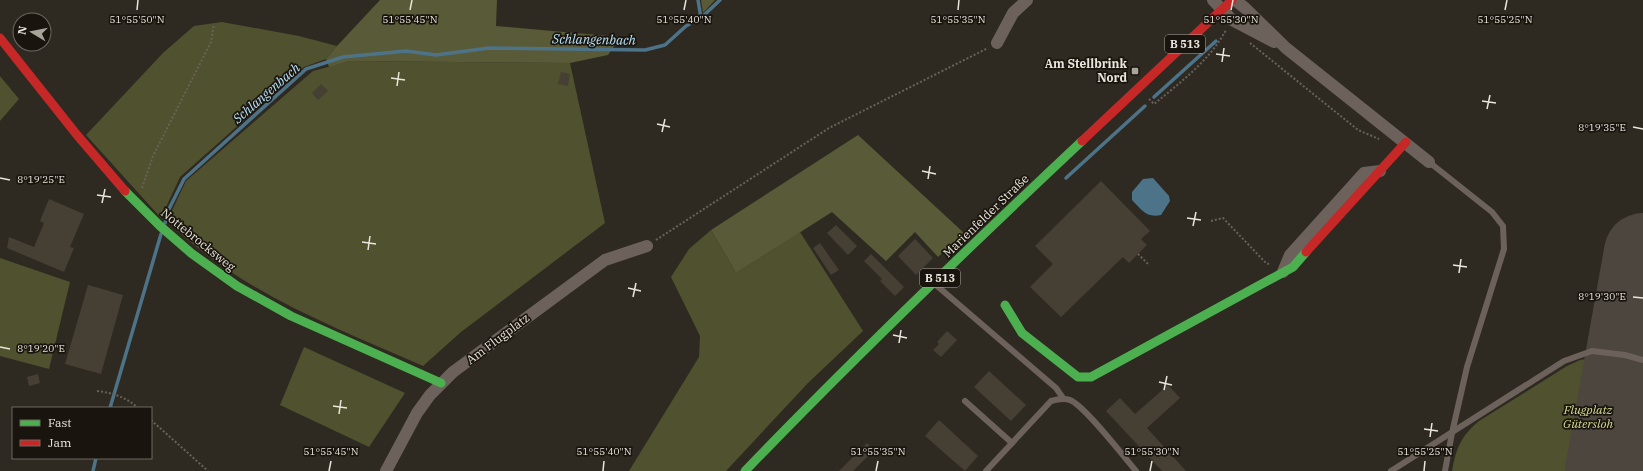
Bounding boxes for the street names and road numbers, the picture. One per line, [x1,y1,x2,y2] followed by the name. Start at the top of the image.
[1165,35,1205,53] road number: B 513
[940,171,1032,260] street label: Marienfelder Straße
[158,205,239,274] street label: Nottebrocksweg
[920,269,960,287] road number: B 513
[463,310,532,367] street label: Am Flugplatz

